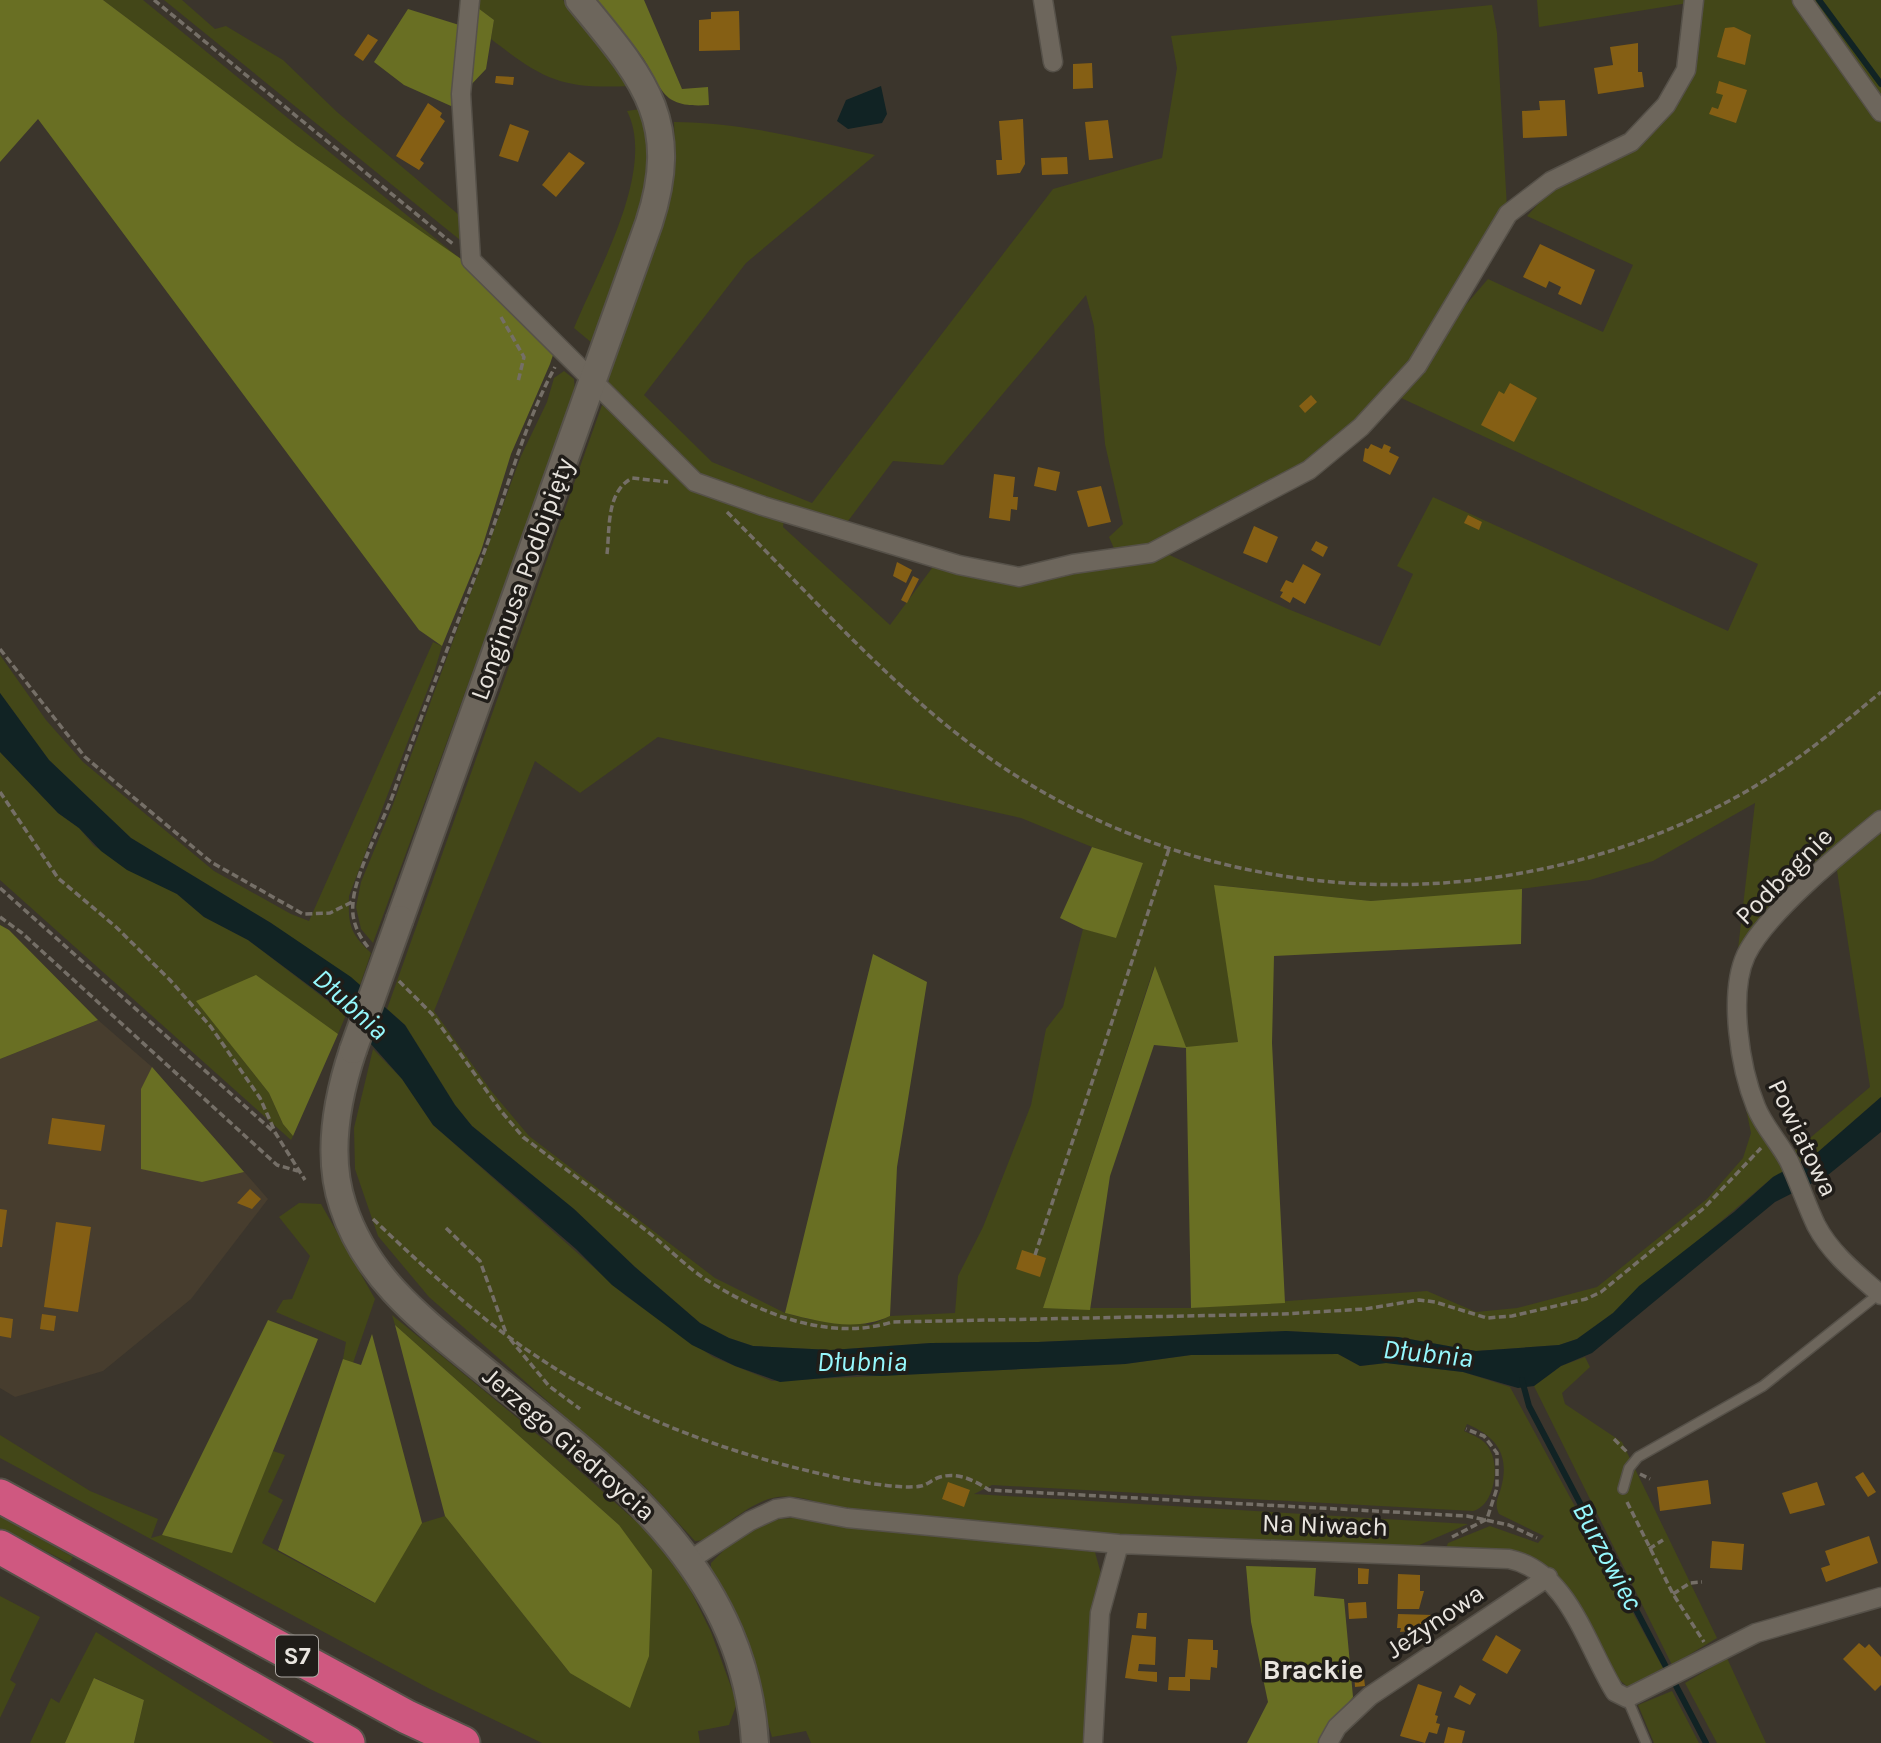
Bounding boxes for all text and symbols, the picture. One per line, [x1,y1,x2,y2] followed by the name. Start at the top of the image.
[464,454,580,704] street label: Longinusa Podbipięty
[1729,821,1839,931] street label: Podbagnie
[306,961,396,1047] water label: Dłubnia
[1761,1074,1845,1202] street label: Powiatowa
[1381,1332,1475,1374] water label: Dłubnia
[817,1345,907,1378] water label: Dłubnia
[476,1361,662,1527] street label: Jerzego Giedroycia
[1566,1496,1650,1616] water label: Burzowiec
[1261,1507,1389,1543] street label: Na Niwach
[1380,1577,1490,1665] street label: Jeżynowa
[276,1636,318,1676] road number: S7
[1263,1653,1363,1686] district label: Brackie

